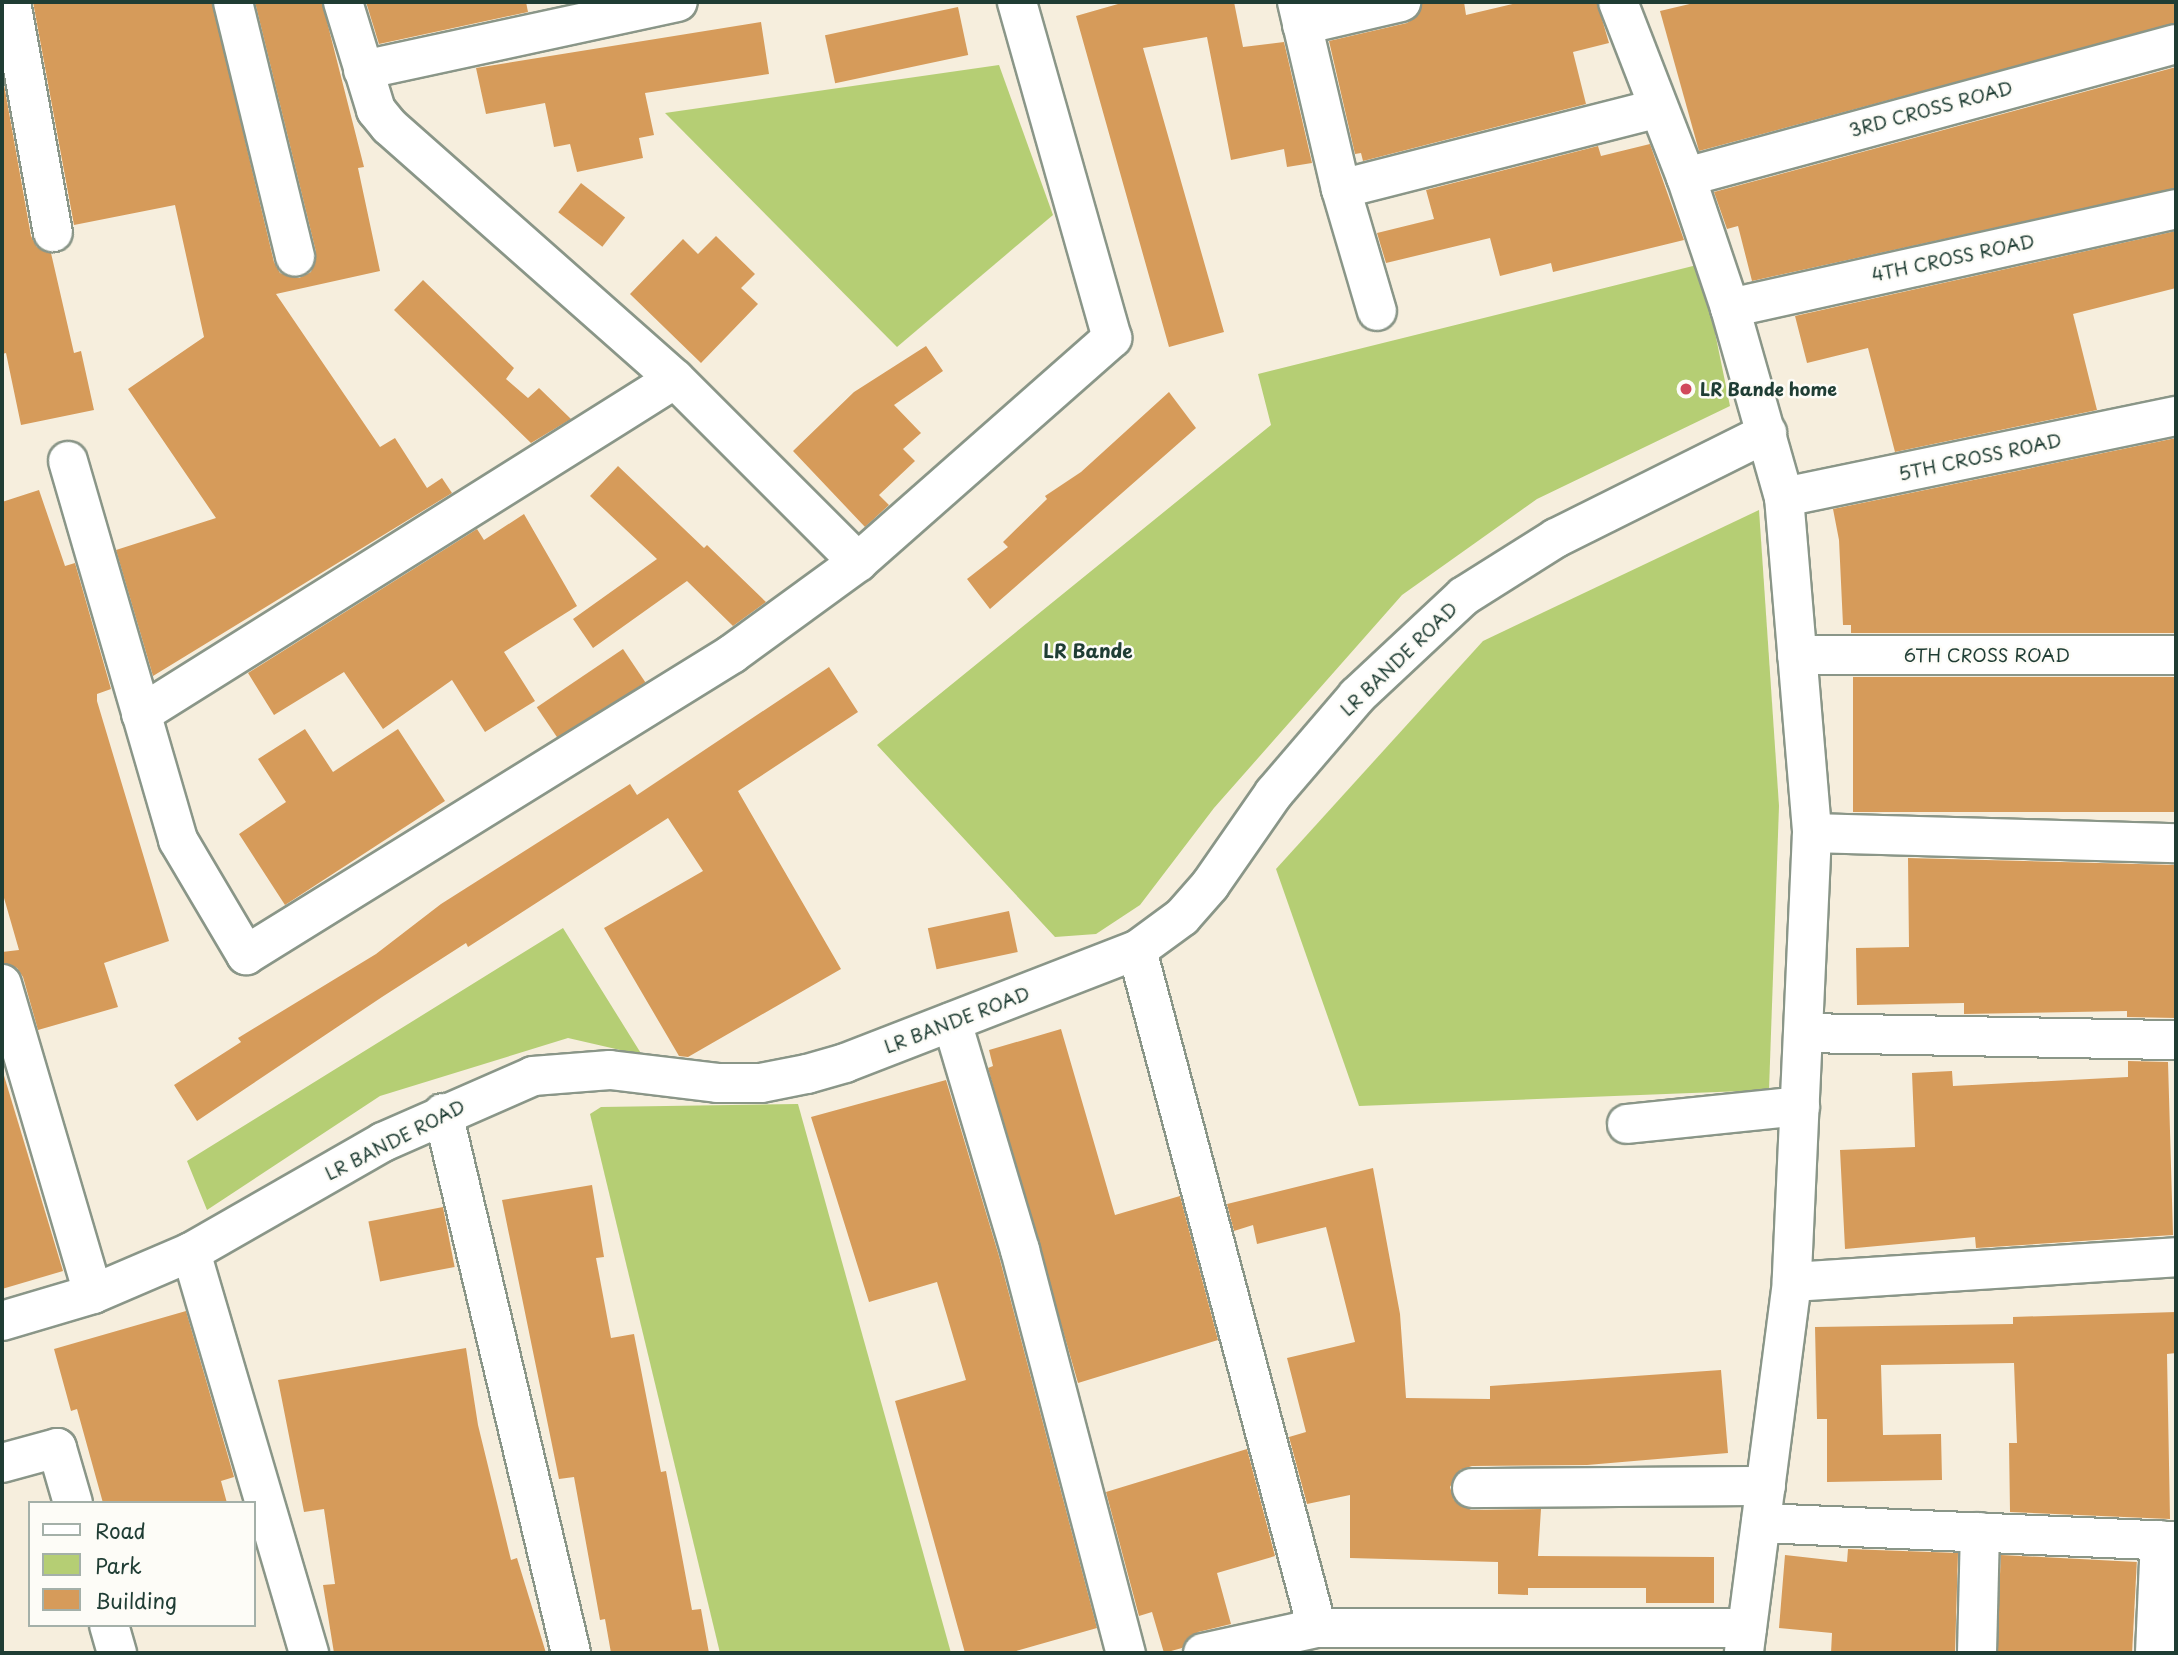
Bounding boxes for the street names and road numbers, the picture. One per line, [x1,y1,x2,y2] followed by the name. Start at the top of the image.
[1847,77,2015,141] street label: 3RD CROSS ROAD
[1870,230,2036,286] street label: 4TH CROSS ROAD
[1897,429,2063,485] street label: 5TH CROSS ROAD
[1336,597,1462,721] street label: LR BANDE ROAD
[1904,644,2070,666] street label: 6TH CROSS ROAD
[881,982,1033,1058] street label: LR BANDE ROAD
[321,1095,469,1185] street label: LR BANDE ROAD

